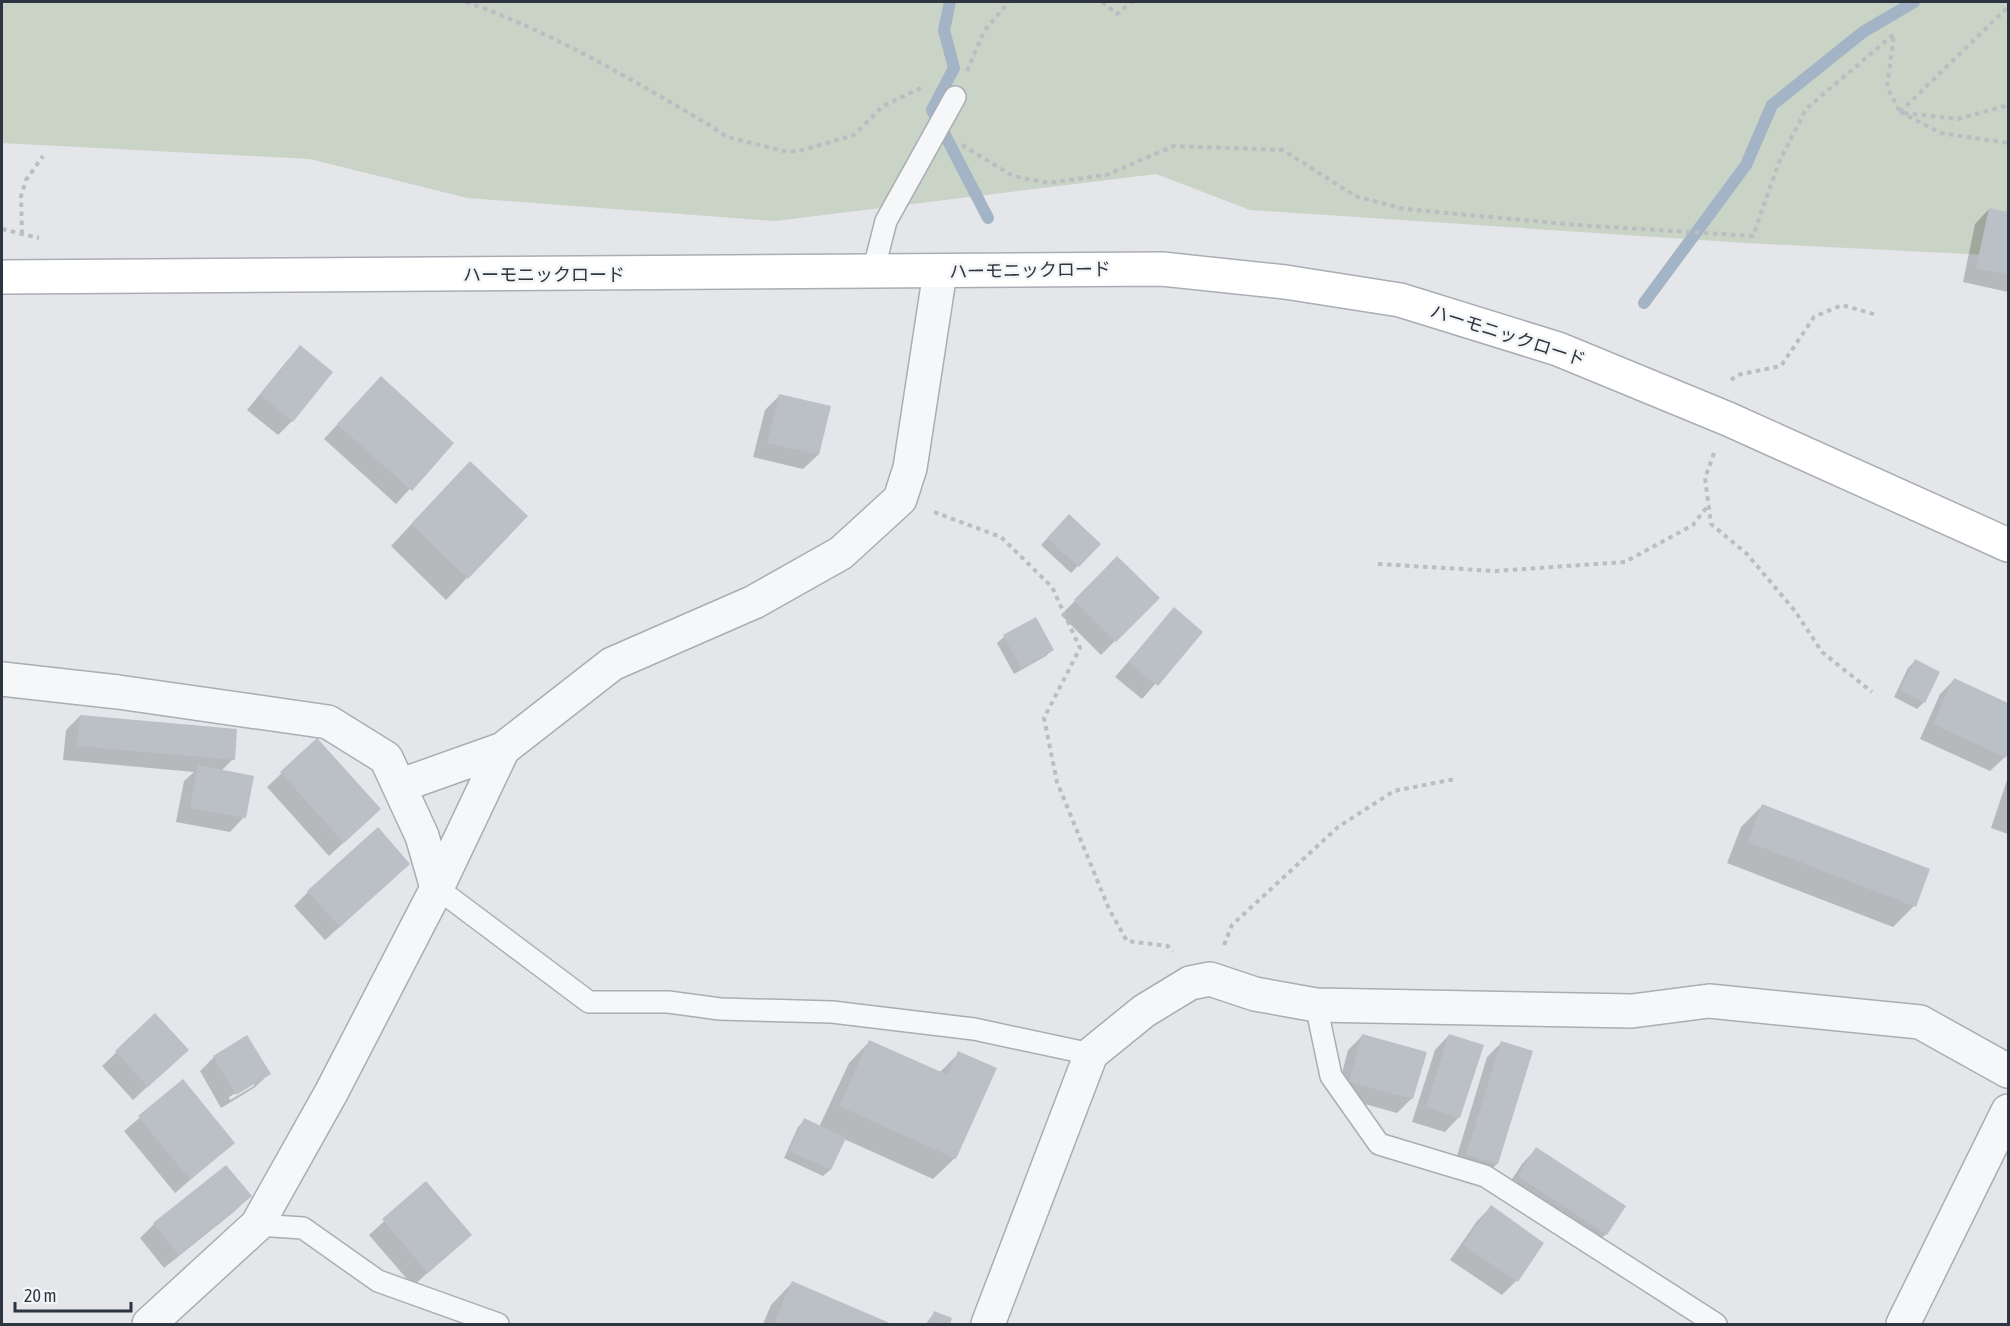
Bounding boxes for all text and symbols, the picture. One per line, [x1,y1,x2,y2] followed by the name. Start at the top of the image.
[949,258,1111,282] street label: ハーモニックロード
[463,264,625,285] street label: ハーモニックロード
[1428,300,1588,370] street label: ハーモニックロード
[15,1275,130,1313] scale bar
[24,1285,56,1306] text: 20 m

